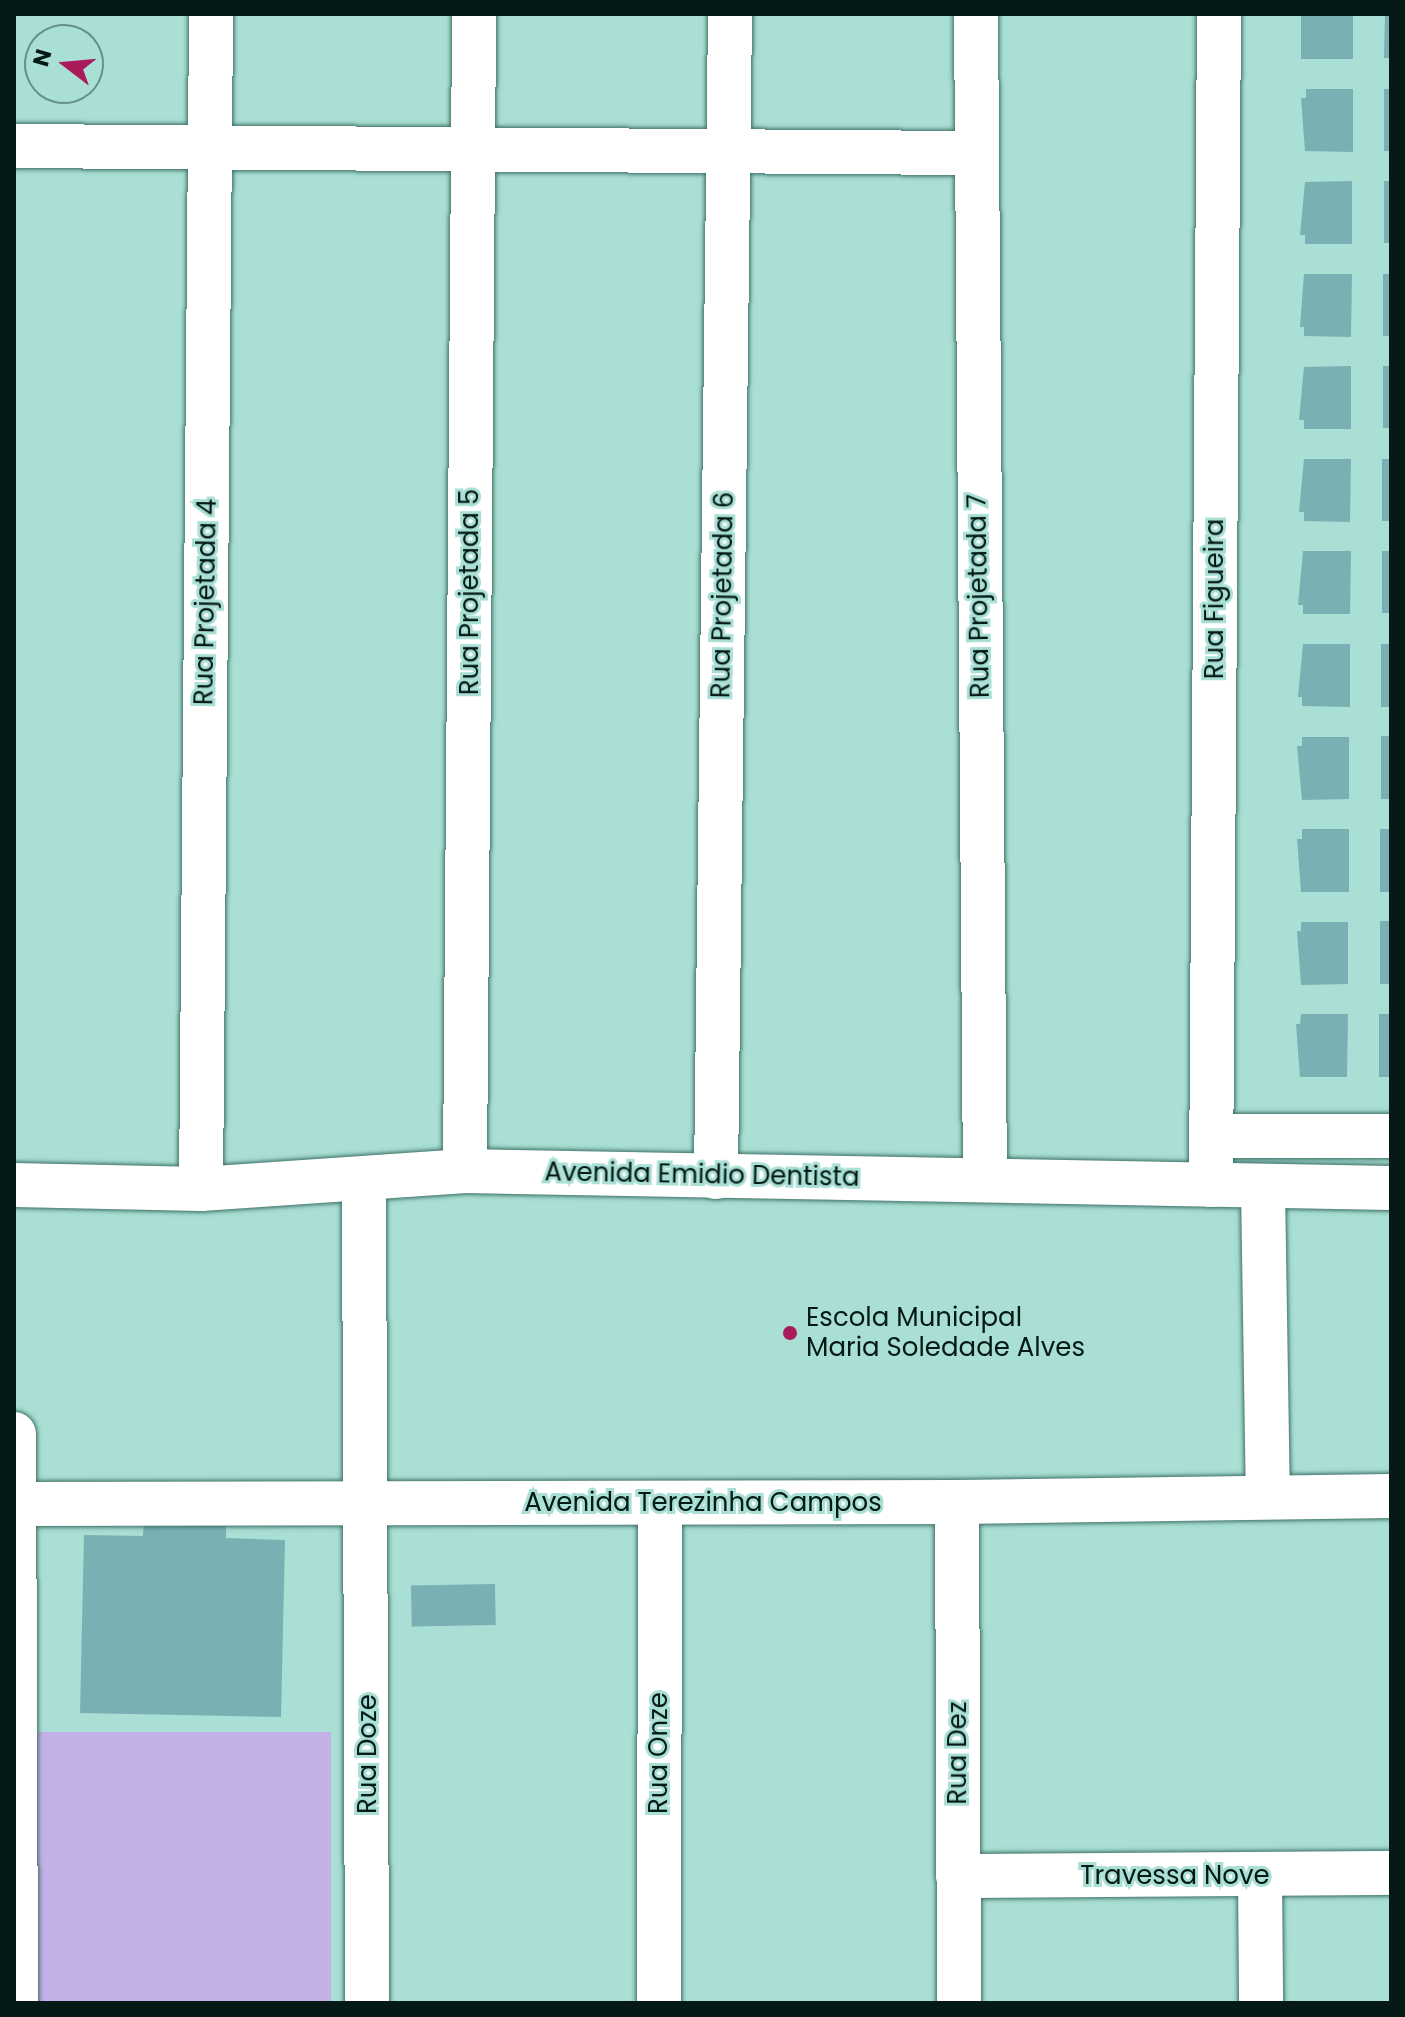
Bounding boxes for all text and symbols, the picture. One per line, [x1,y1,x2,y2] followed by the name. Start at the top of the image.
[24,24,104,104] north arrow
[25,46,60,70] text: N
[454,489,486,695] street label: Rua Projetada 5
[706,491,740,699] street label: Rua Projetada 6
[962,494,996,698] street label: Rua Projetada 7
[189,499,223,705] street label: Rua Projetada 4
[1199,519,1231,679] street label: Rua Figueira
[544,1157,860,1193] street label: Avenida Emidio Dentista
[806,1302,1085,1364] place label: Escola Municipal Maria Soledade Alves
[781,1324,799,1342] marker: Escola Municipal Maria Soledade Alves
[524,1487,882,1519] street label: Avenida Terezinha Campos
[643,1692,675,1814] street label: Rua Onze
[352,1694,384,1814] street label: Rua Doze
[942,1701,974,1805] street label: Rua Dez
[1080,1860,1270,1892] street label: Travessa Nove

